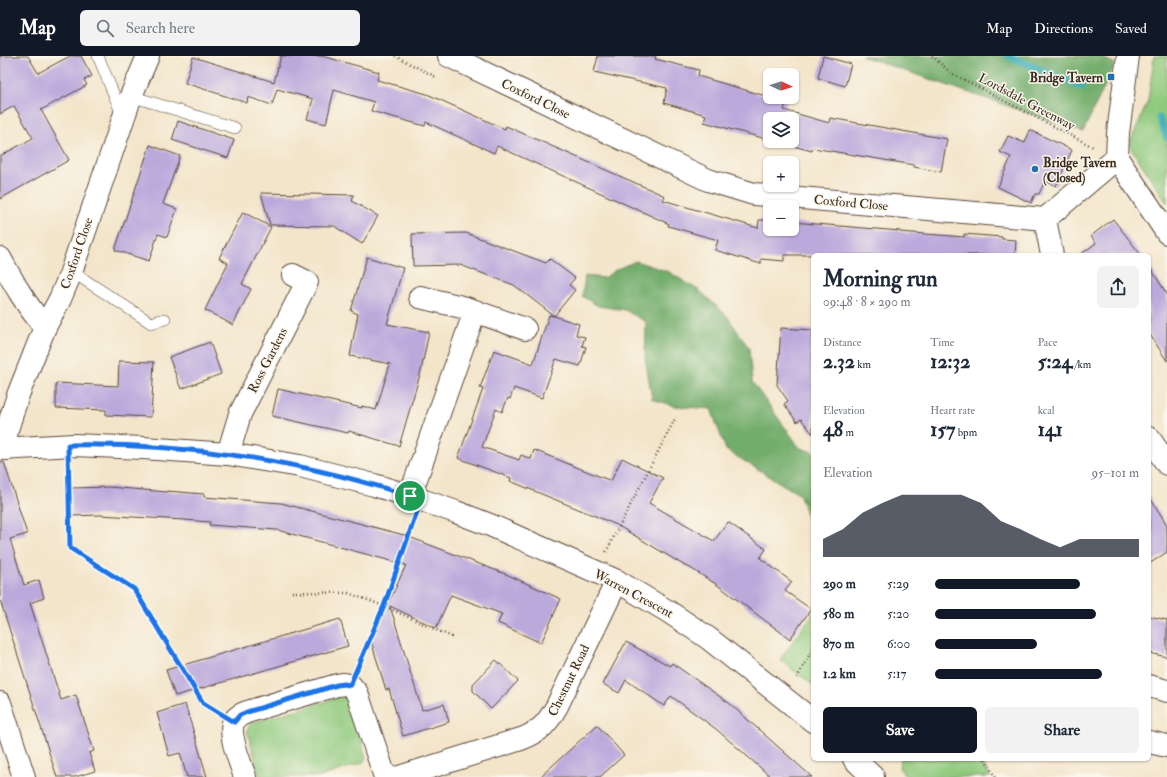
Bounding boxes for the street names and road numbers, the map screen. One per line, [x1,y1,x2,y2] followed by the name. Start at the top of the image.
[975,70,1078,135] street label: Lordsdale Greenway
[498,75,573,123] street label: Coxford Close
[813,192,889,214] street label: Coxford Close
[57,215,97,291] street label: Coxford Close
[245,325,291,396] street label: Ross Gardens
[590,566,676,622] street label: Warren Crescent
[545,641,593,719] street label: Chestnut Road

